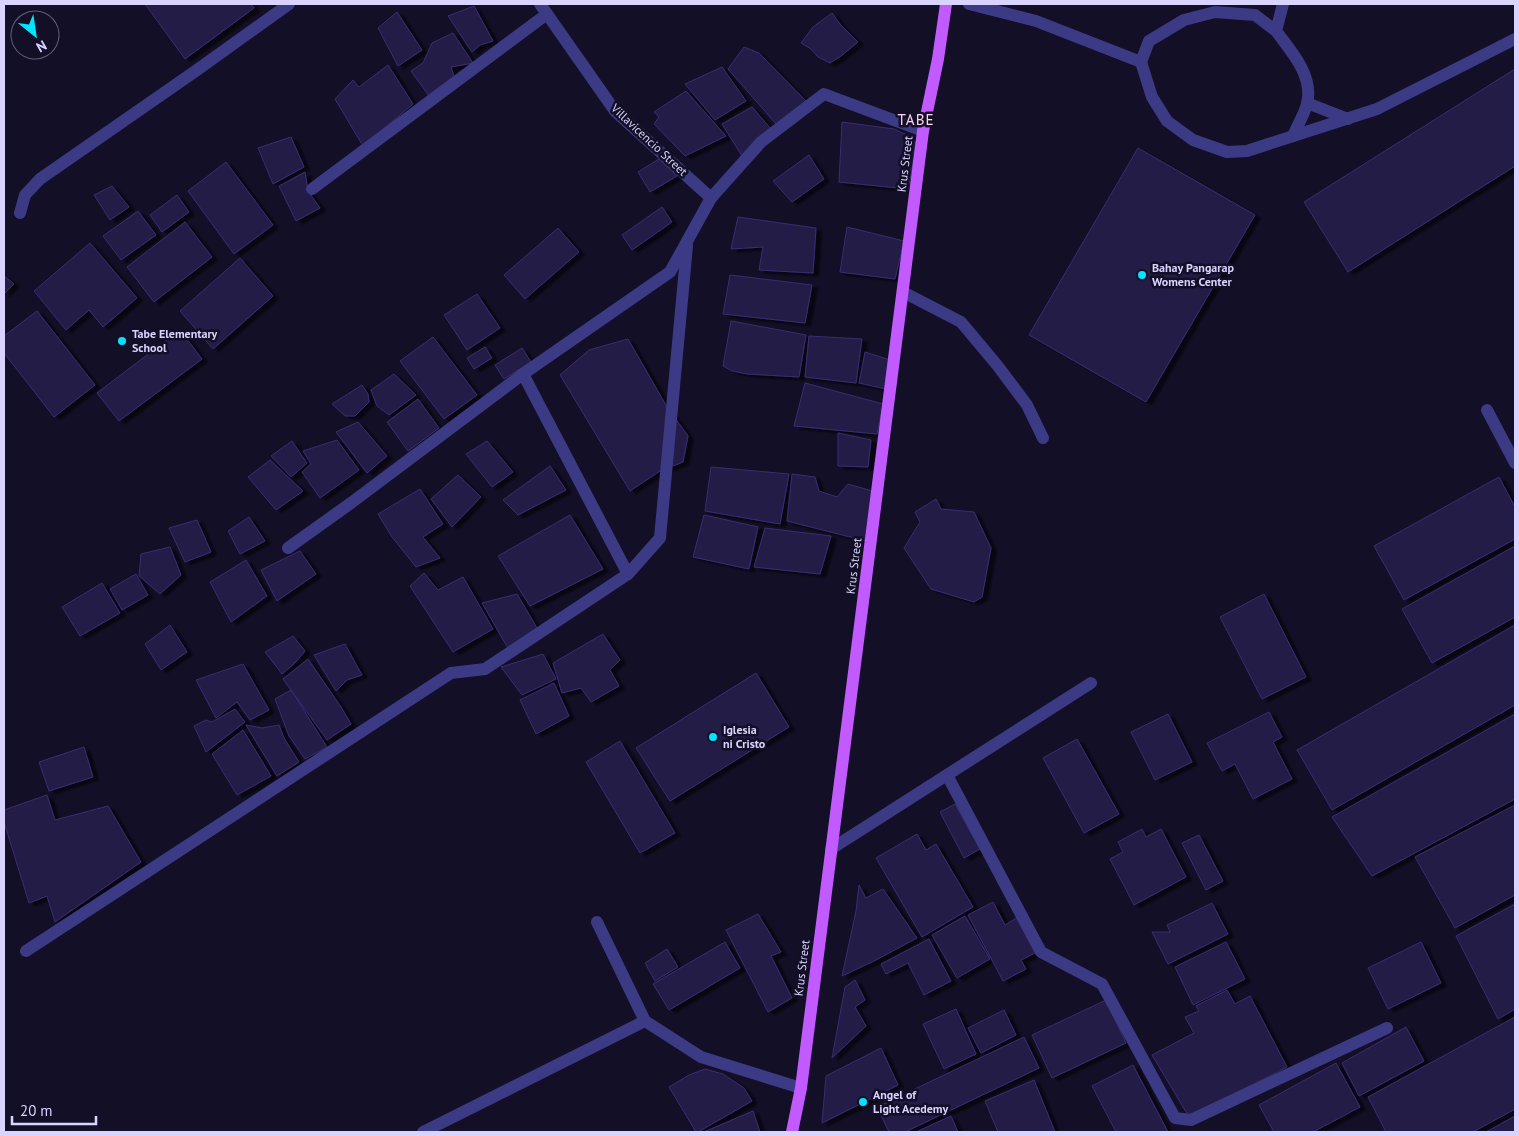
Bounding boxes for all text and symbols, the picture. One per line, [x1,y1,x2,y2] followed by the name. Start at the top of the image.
[10,10,60,60] north arrow
[33,36,50,56] text: N
[607,100,691,179] street label: Villavicencio Street
[898,110,934,129] district label: TABE
[894,135,915,193] street label: Krus Street
[1152,260,1234,289] place label: Bahay Pangarap Womens Center
[1136,269,1148,281] marker: Bahay Pangarap Womens Center
[132,326,218,355] place label: Tabe Elementary School
[116,335,128,347] marker: Tabe Elementary School
[843,537,864,595] street label: Krus Street
[723,722,766,751] place label: Iglesia ni Cristo
[707,731,719,743] marker: Iglesia ni Cristo
[791,939,812,997] street label: Krus Street
[873,1087,948,1116] place label: Angel of Light Acedemy
[12,1094,96,1126] scale bar
[857,1096,869,1108] marker: Angel of Light Acedemy
[20,1101,53,1120] text: 20 m

